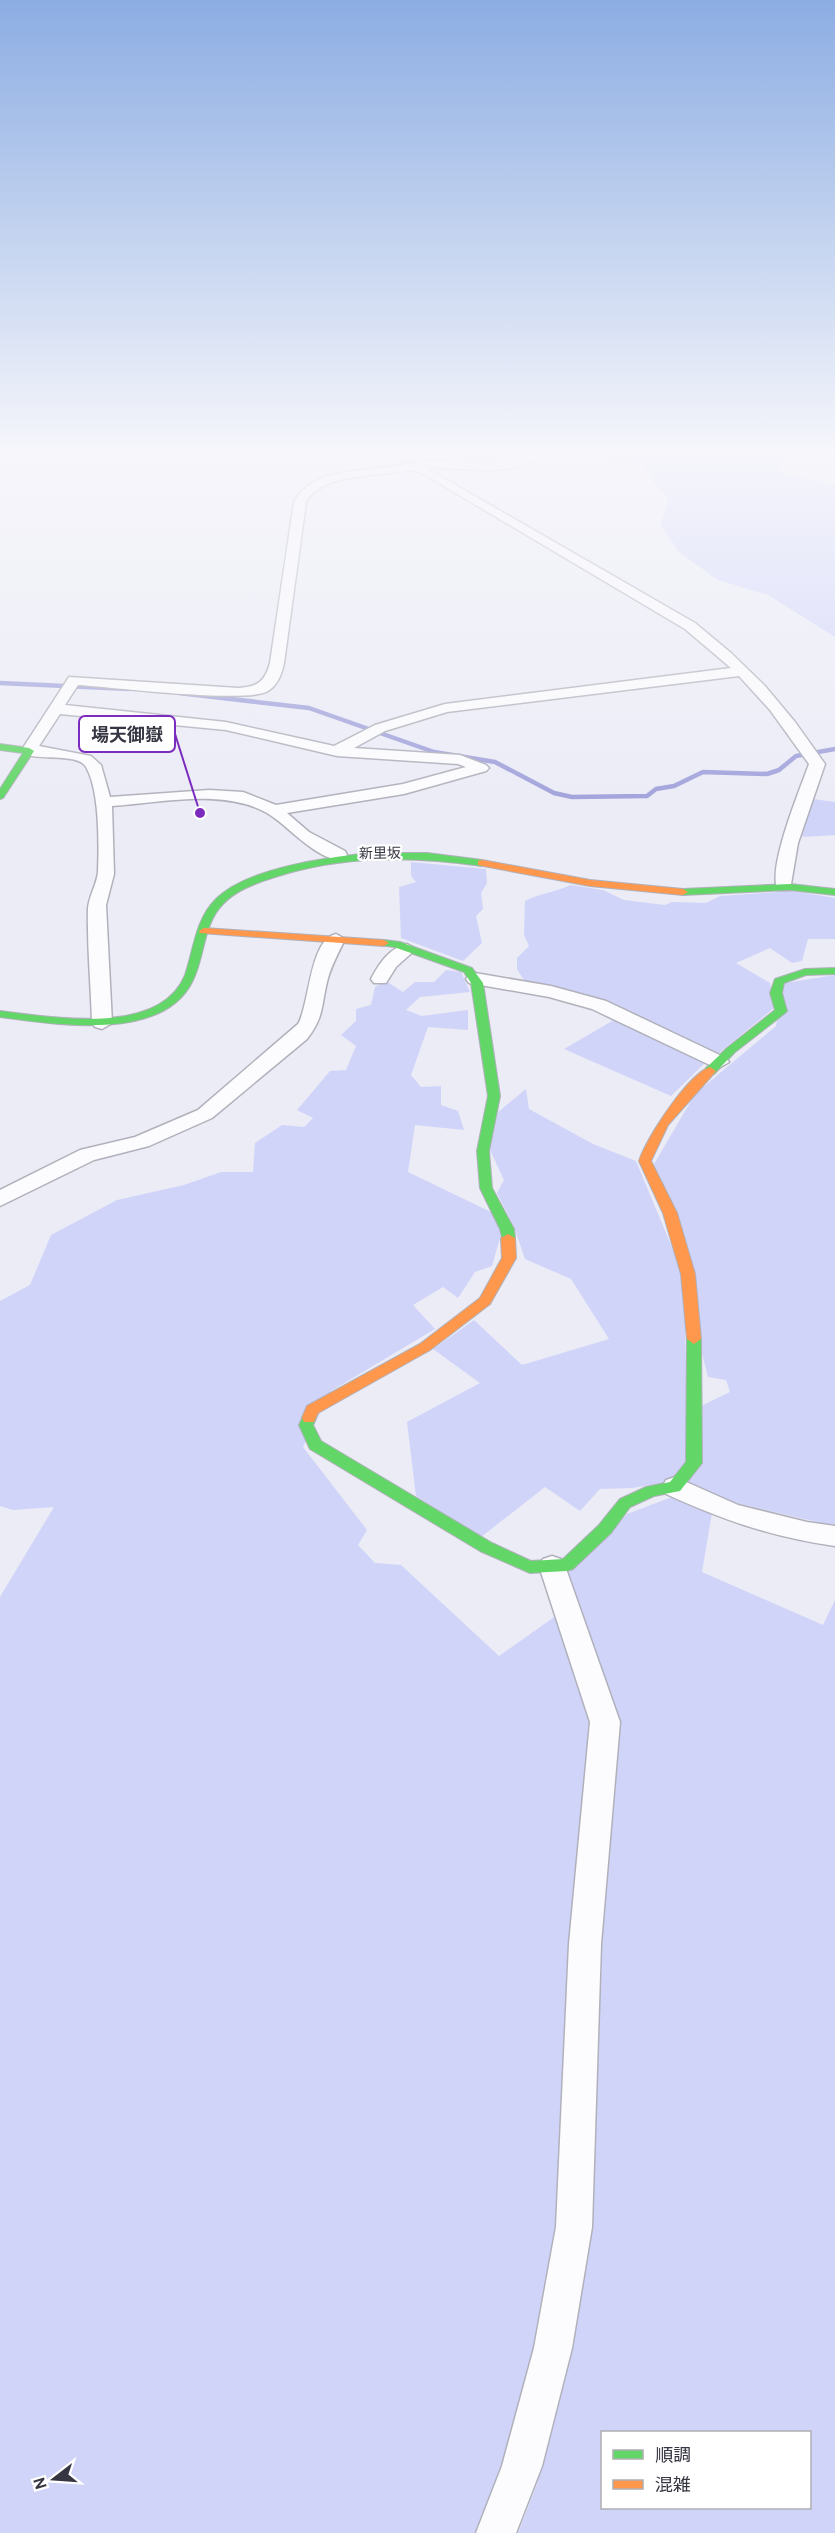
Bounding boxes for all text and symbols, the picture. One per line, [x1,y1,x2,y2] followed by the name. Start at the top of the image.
[79,716,175,752] callout: 場天御嶽
[91,725,163,748] text: 場天御嶽
[359,846,401,863] street label: 新里坂
[601,2431,811,2509] legend
[655,2445,691,2468] text: 順調
[24,2449,84,2509] north arrow
[30,2474,53,2491] text: N
[655,2475,691,2498] text: 混雑

